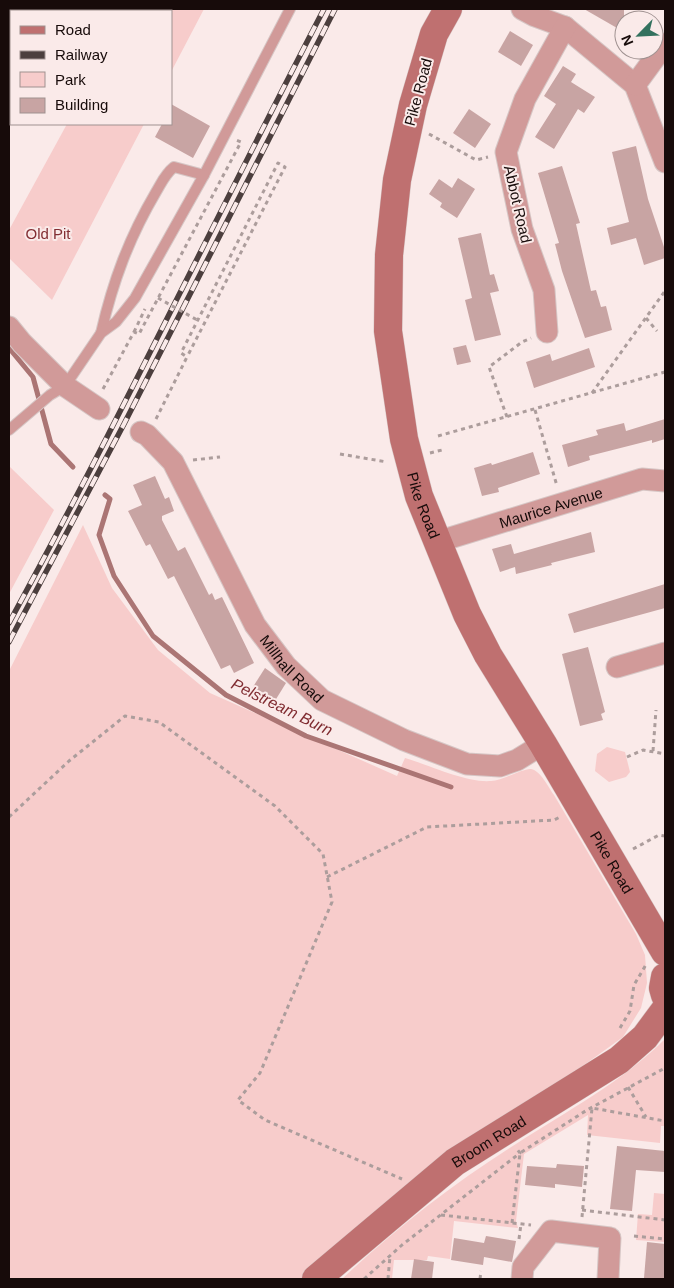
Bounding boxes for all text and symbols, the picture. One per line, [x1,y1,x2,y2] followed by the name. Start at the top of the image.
[10,10,172,125] legend
[614,10,664,60] north arrow
[55,21,91,38] text: Road
[618,32,636,48] text: N
[55,46,108,63] text: Railway
[401,56,435,128] street label: Pike Road
[55,71,86,88] text: Park
[55,96,108,113] text: Building
[501,163,535,245] street label: Abbot Road
[25,225,71,242] park label: Old Pit
[405,470,444,541] street label: Pike Road
[497,483,605,531] street label: Maurice Avenue
[257,631,327,706] street label: Millhall Road
[229,675,335,739] water label: Pelstream Burn
[587,828,637,896] street label: Pike Road
[448,1112,529,1171] street label: Broom Road

